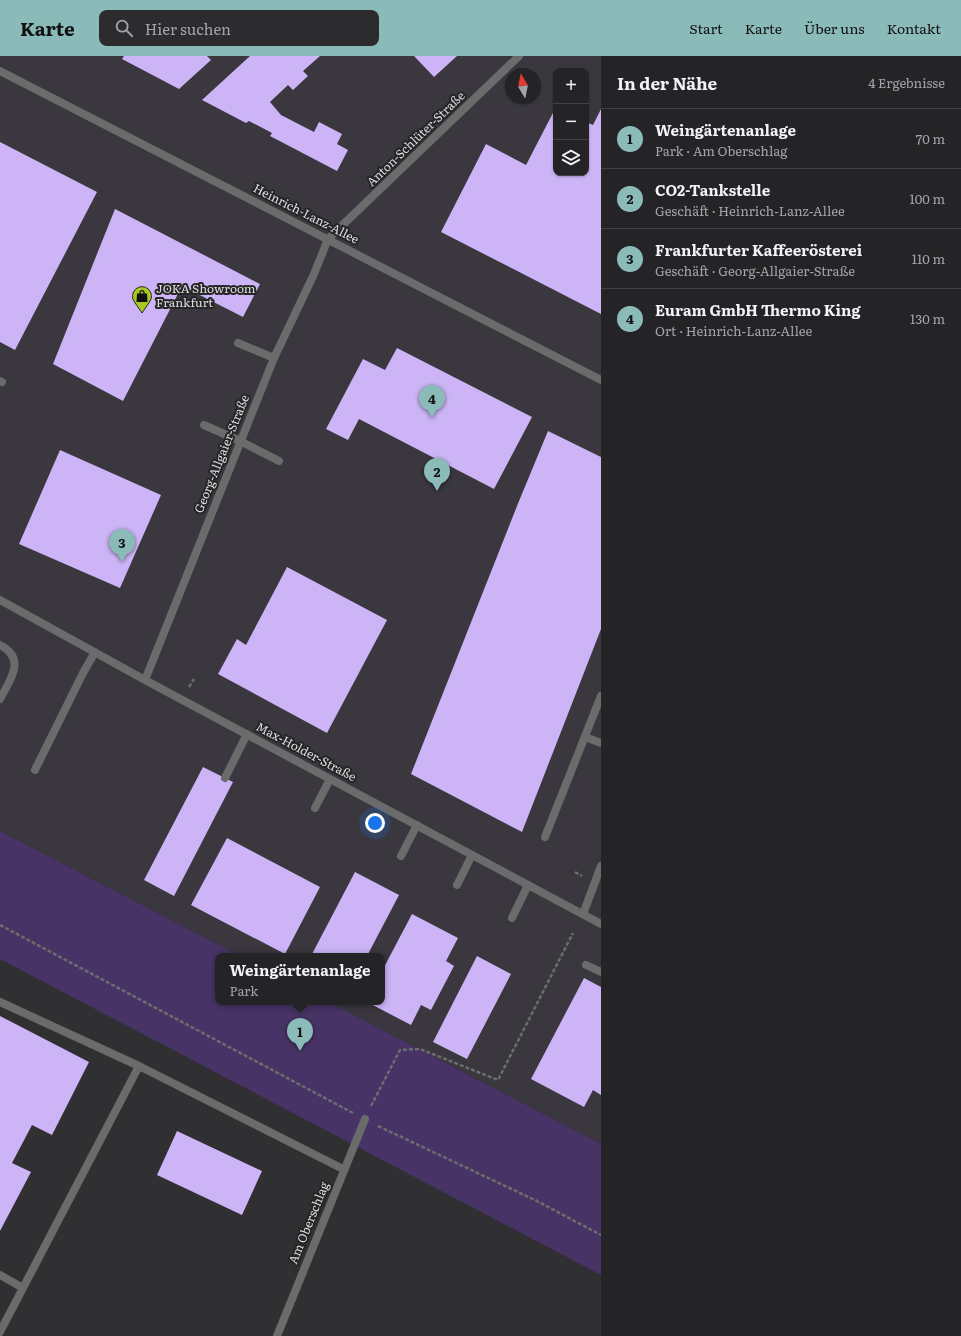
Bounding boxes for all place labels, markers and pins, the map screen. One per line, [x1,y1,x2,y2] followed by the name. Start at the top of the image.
[156,279,256,311] place label: JOKA Showroom Frankfurt
[131,285,153,313] shop icon: JOKA Showroom Frankfurt
[419,385,445,418] pin: 4
[424,458,450,491] pin: 2
[109,529,135,562] pin: 3
[287,1018,313,1051] pin: 1

